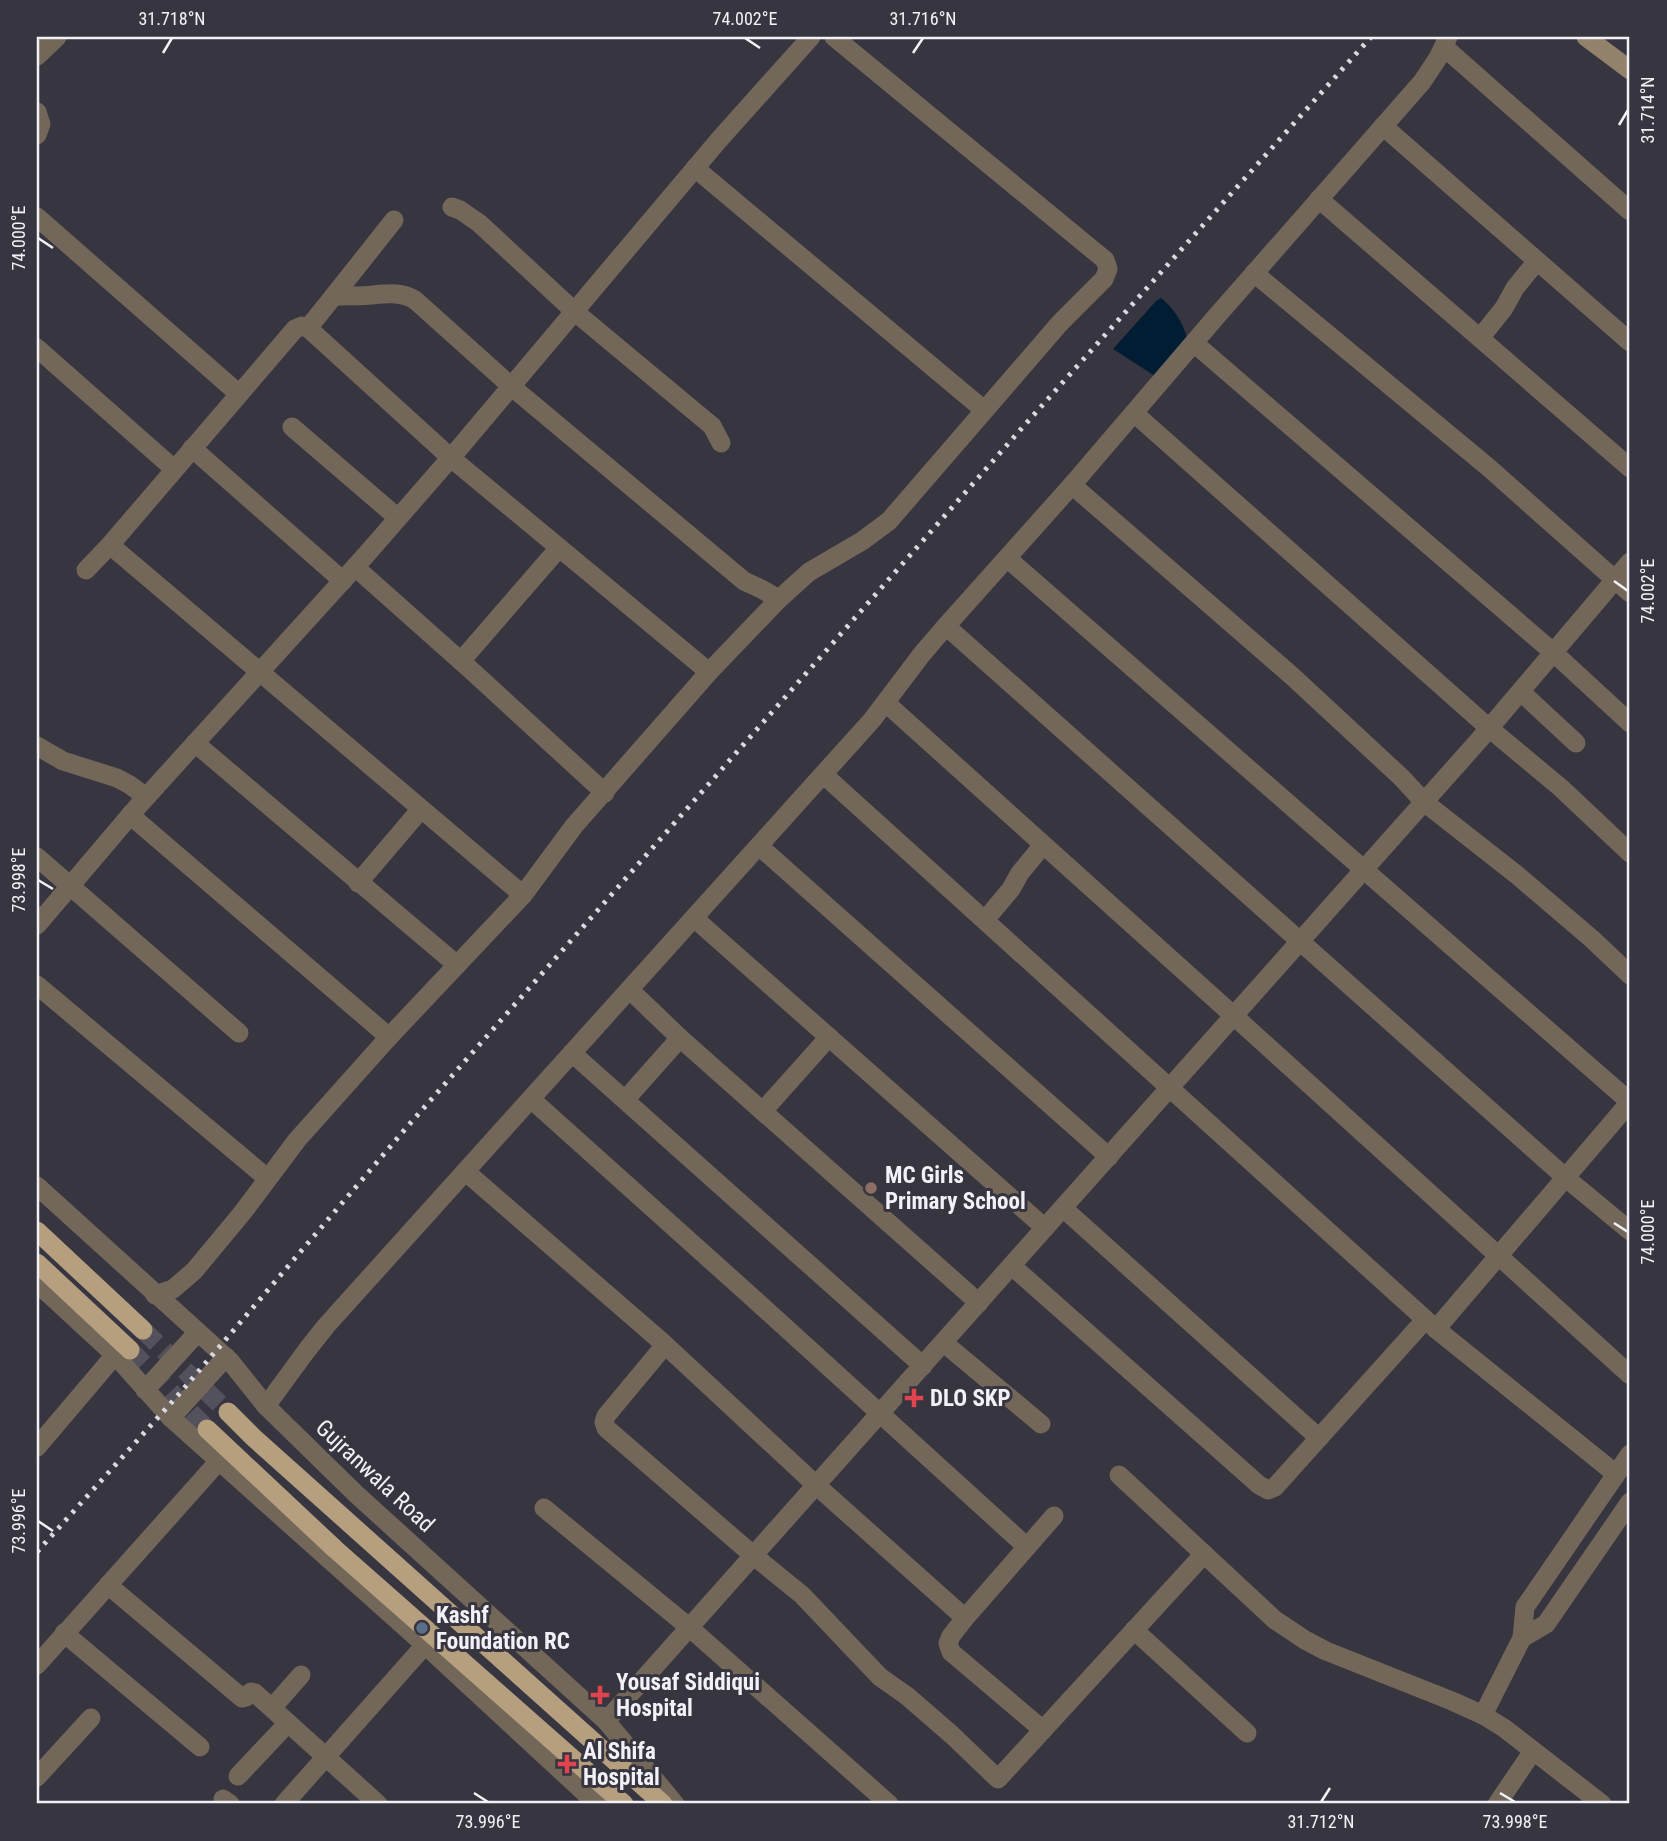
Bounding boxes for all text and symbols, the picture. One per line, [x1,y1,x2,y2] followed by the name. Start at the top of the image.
[138,8,206,29] text: 31.718°N
[713,8,777,29] text: 74.002°E
[889,8,957,29] text: 31.716°N
[1637,76,1658,144] text: 31.714°N
[8,206,29,270] text: 74.000°E
[1637,559,1658,623] text: 74.002°E
[8,848,29,912] text: 73.998°E
[885,1162,1026,1215] place label: MC Girls Primary School
[863,1180,879,1196] marker: MC Girls Primary School
[1637,1200,1658,1264] text: 74.000°E
[930,1385,1011,1412] place label: DLO SKP
[904,1388,924,1408] marker: DLO SKP
[310,1414,440,1538] street label: Gujranwala Road
[8,1489,29,1553] text: 73.996°E
[436,1602,570,1655] place label: Kashf Foundation RC
[414,1620,430,1636] marker: Kashf Foundation RC
[616,1669,760,1722] place label: Yousaf Siddiqui Hospital
[590,1685,610,1705] marker: Yousaf Siddiqui Hospital
[583,1738,660,1791] place label: Al Shifa Hospital
[557,1754,577,1774] marker: Al Shifa Hospital
[456,1811,520,1832] text: 73.996°E
[1287,1811,1355,1832] text: 31.712°N
[1483,1811,1547,1832] text: 73.998°E

